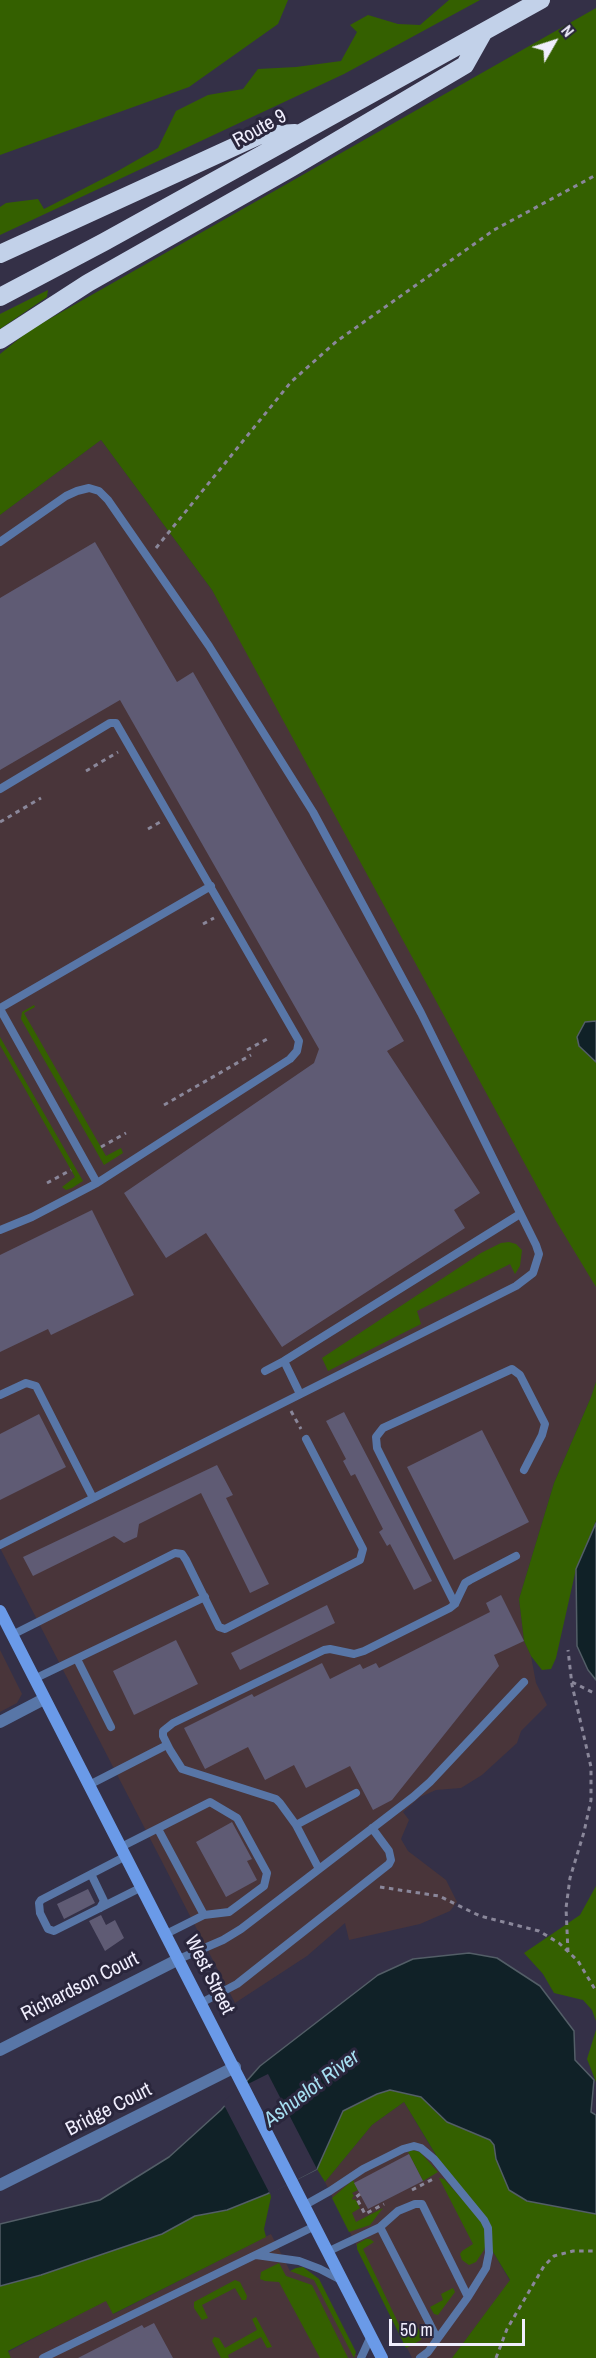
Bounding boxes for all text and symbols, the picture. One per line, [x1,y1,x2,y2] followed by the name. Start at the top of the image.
[524,12,584,72] north arrow
[556,20,580,41] text: N
[229,105,291,153] street label: Route 9
[179,1932,239,2018] street label: West Street
[17,1947,143,2027] street label: Richardson Court
[259,2045,365,2133] water label: Ashuelot River
[62,2078,156,2142] street label: Bridge Court
[392,2307,528,2345] scale bar
[400,2317,433,2342] text: 50 m

